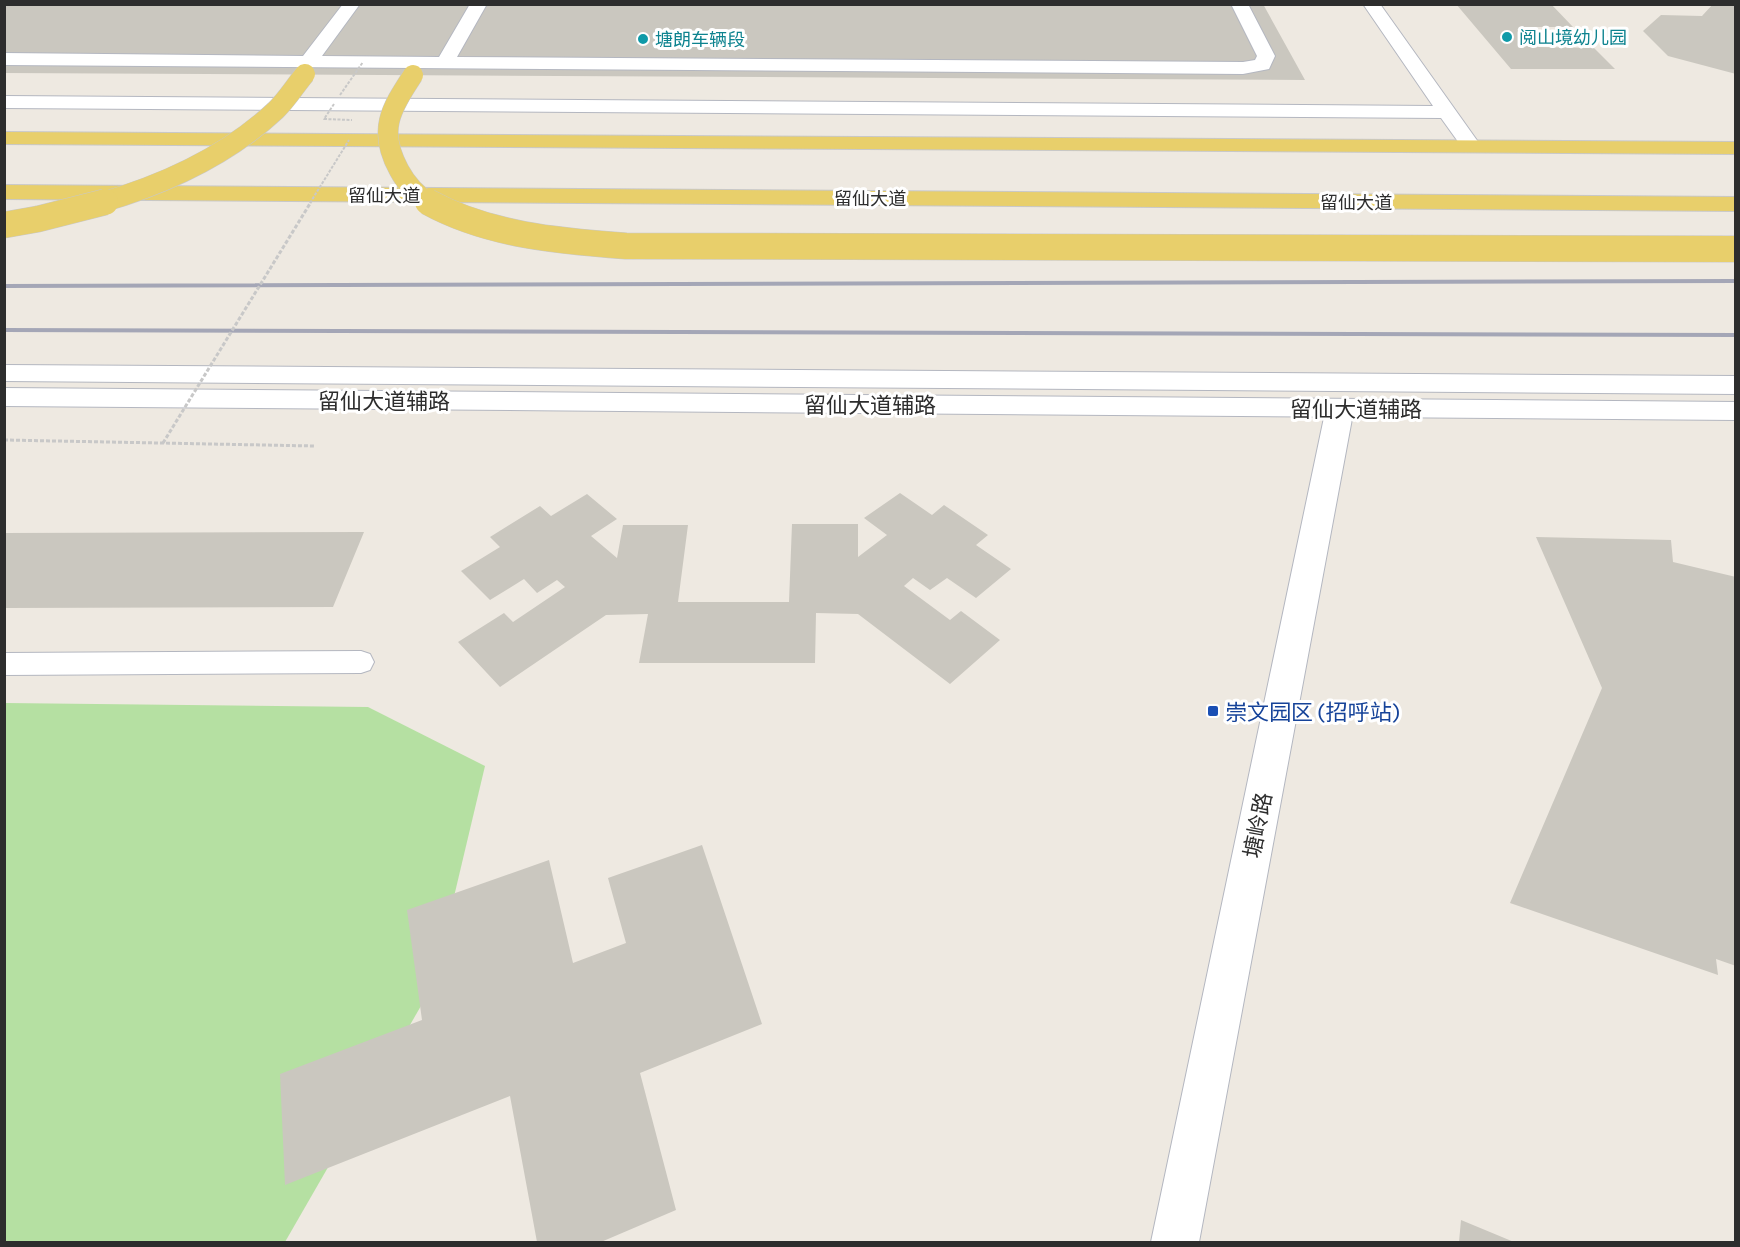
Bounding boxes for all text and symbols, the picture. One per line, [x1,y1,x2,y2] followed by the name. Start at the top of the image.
[1519,26,1627,48] place label: 阅山境幼儿园
[655,28,745,50] place label: 塘朗车辆段
[1500,30,1514,44] marker: 阅山境幼儿园
[636,32,650,46] marker: 塘朗车辆段
[348,184,420,206] street label: 留仙大道
[834,187,906,209] street label: 留仙大道
[1320,191,1392,213] street label: 留仙大道
[318,387,450,414] street label: 留仙大道辅路
[804,391,936,418] street label: 留仙大道辅路
[1290,395,1422,422] street label: 留仙大道辅路
[1225,698,1400,725] place label: 崇文园区 (招呼站)
[1206,704,1220,718] marker: 崇文园区 (招呼站)
[1237,790,1277,860] street label: 塘岭路

